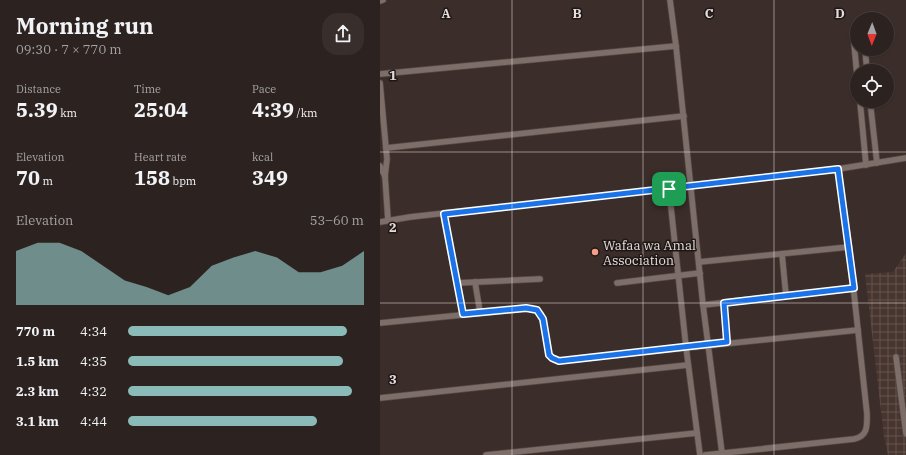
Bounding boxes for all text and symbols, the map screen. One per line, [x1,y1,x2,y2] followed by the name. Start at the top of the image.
[441,5,451,22] text: A
[572,5,582,22] text: B
[705,5,714,22] text: C
[835,5,845,22] text: D
[16,11,154,40] text: Morning run
[850,12,894,56] north arrow
[850,12,894,108] map controls
[322,13,364,55] button: share
[16,41,122,58] text: 09:30 · 7 × 770 m
[850,64,894,108] button: locate
[389,67,397,84] text: 1
[16,82,61,96] text: Distance
[134,82,161,96] text: Time
[252,82,276,96] text: Pace
[16,96,58,123] text: 5.39
[134,96,188,123] text: 25:04
[252,96,294,123] text: 4:39
[58,106,77,120] text: km
[294,106,318,120] text: /km
[16,150,64,164] text: Elevation
[134,150,187,164] text: Heart rate
[252,150,273,164] text: kcal
[16,164,40,191] text: 70
[134,164,170,191] text: 158
[252,164,288,191] text: 349
[652,172,686,206] pin
[40,174,53,188] text: m
[170,174,196,188] text: bpm
[658,178,680,200] icon: arrive
[16,212,73,229] text: Elevation
[310,212,364,229] text: 53–60 m
[389,219,397,236] text: 2
[603,237,696,269] place label: Wafaa wa Amal Association
[590,247,600,257] marker: Wafaa wa Amal Association
[16,323,55,340] text: 770 m
[80,323,107,340] text: 4:34
[16,353,59,370] text: 1.5 km
[80,353,107,370] text: 4:35
[389,371,397,388] text: 3
[16,383,59,400] text: 2.3 km
[80,383,107,400] text: 4:32
[16,413,59,430] text: 3.1 km
[80,413,107,430] text: 4:44

